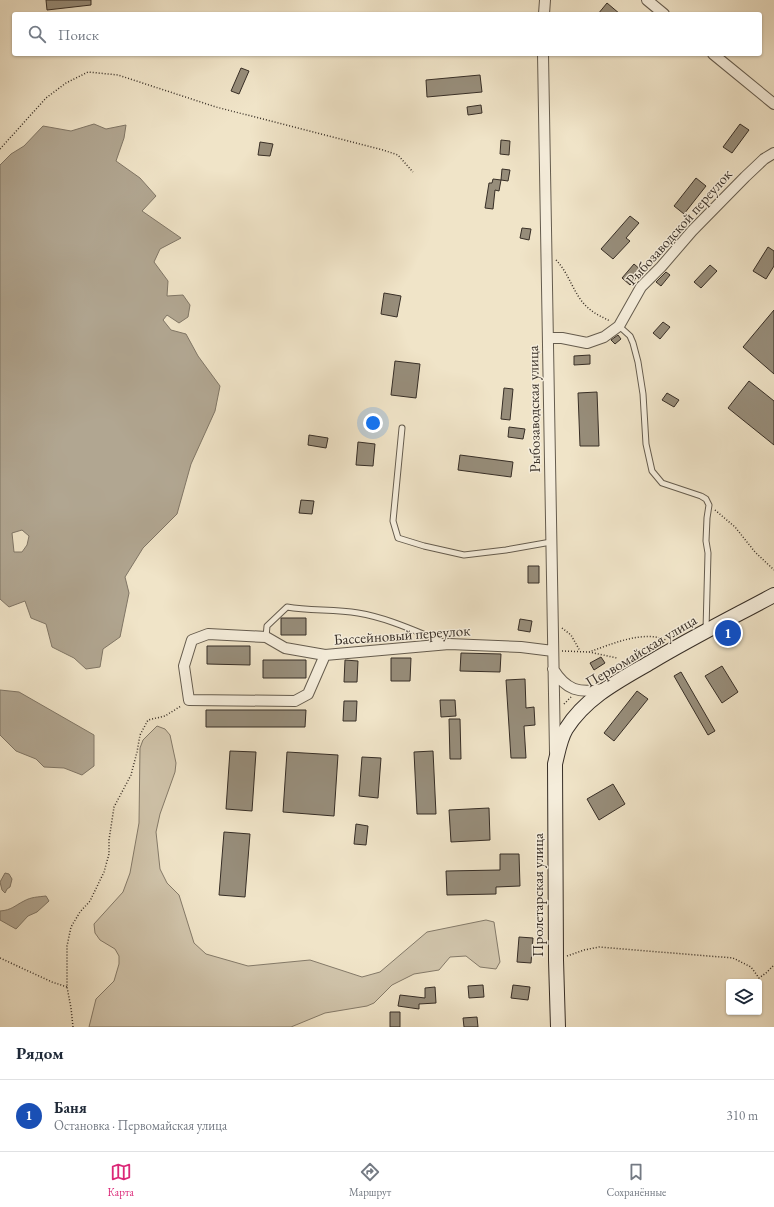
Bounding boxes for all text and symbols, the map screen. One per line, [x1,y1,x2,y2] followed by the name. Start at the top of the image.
[12,12,762,56] search box
[26,23,48,45] icon: search
[58,25,99,44] text: Поиск
[621,165,736,289] street label: Рыбозаводской переулок
[523,345,544,473] street label: Рыбозаводская улица
[363,413,383,433] your location
[582,610,700,691] street label: Первомайская улица
[715,618,741,648] pin: 1
[333,620,471,649] street label: Бассейновый переулок
[528,833,547,957] street label: Пролетарская улица
[726,979,762,1015] map controls
[726,979,762,1015] button: layers
[16,1042,64,1064] text: Рядом
[54,1098,87,1117] text: Баня
[26,1107,32,1124] text: 1
[727,1107,758,1124] text: 310 m
[54,1117,227,1134] text: Остановка · Первомайская улица
[108,1161,134,1199] tab: Карта
[349,1161,391,1199] tab: Маршрут
[606,1161,666,1199] tab: Сохранённые

